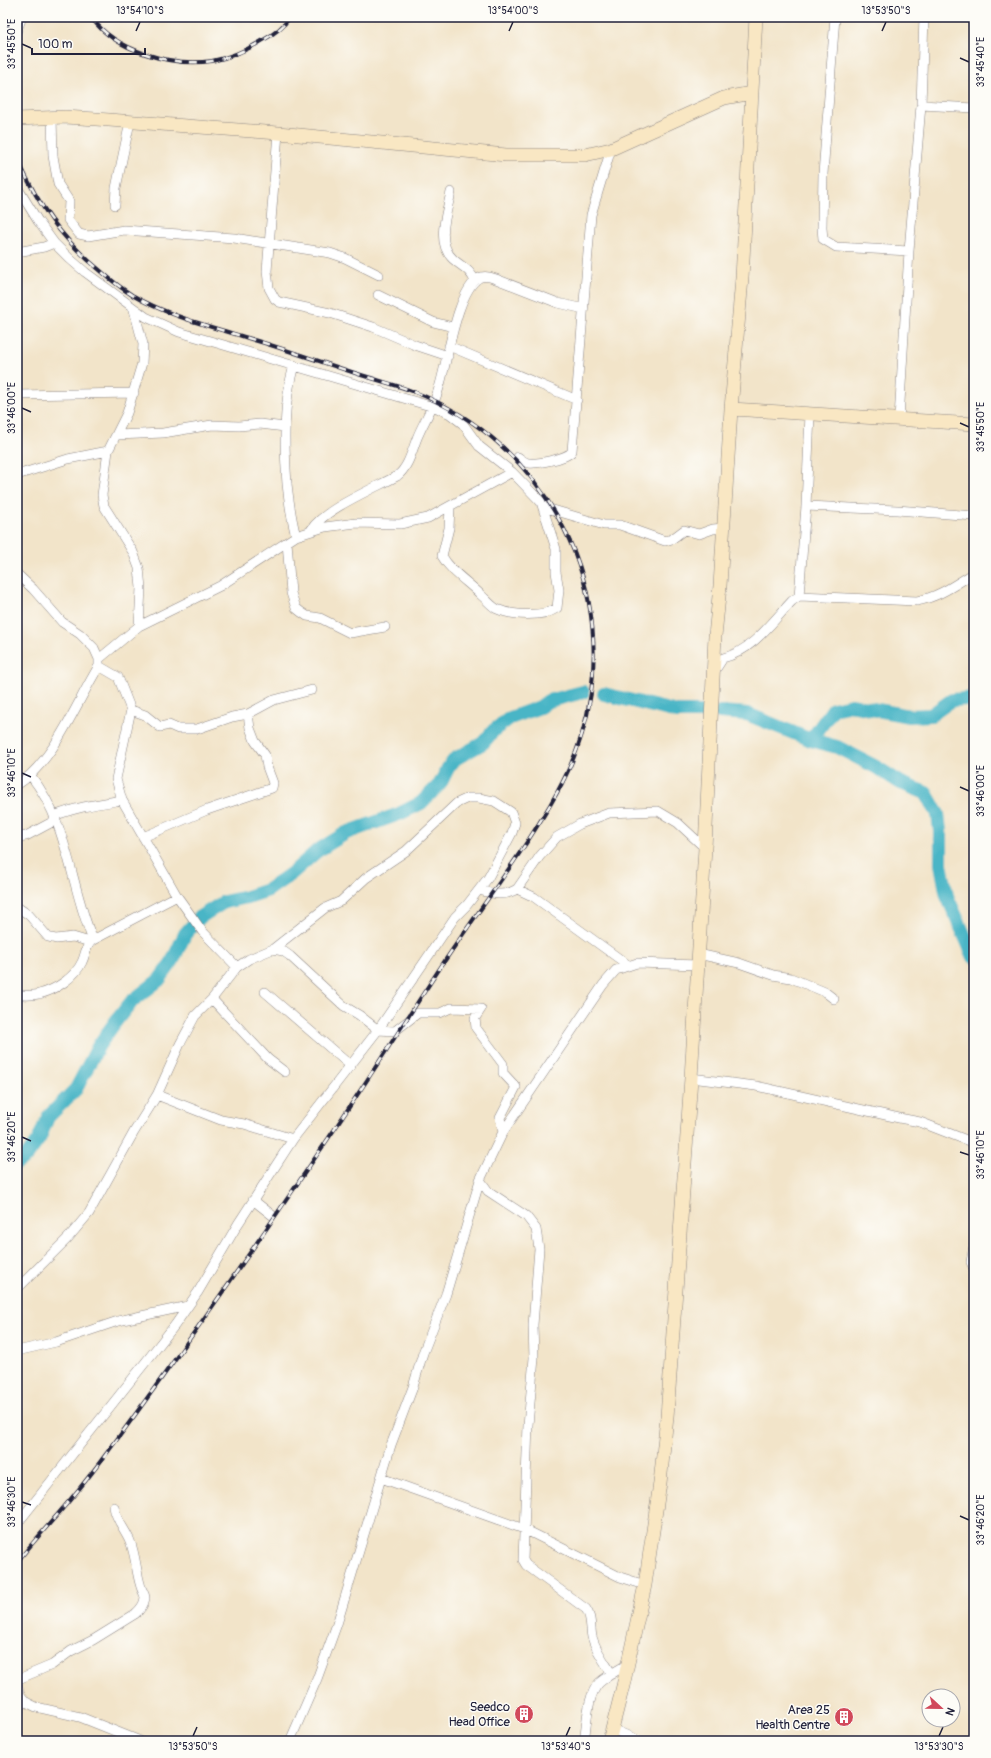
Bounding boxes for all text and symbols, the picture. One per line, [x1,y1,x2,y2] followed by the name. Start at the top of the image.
[116,5,164,17] text: 13°54'10"S
[488,5,538,17] text: 13°54'00"S
[862,5,911,17] text: 13°53'50"S
[6,19,18,69] text: 33°45'50"E
[32,30,145,56] scale bar
[38,37,73,52] text: 100 m
[975,37,987,87] text: 33°45'40"E
[6,382,18,434] text: 33°46'00"E
[975,402,987,452] text: 33°45'50"E
[6,748,18,798] text: 33°46'10"E
[975,765,987,817] text: 33°46'00"E
[6,1112,18,1162] text: 33°46'20"E
[975,1130,987,1180] text: 33°46'10"E
[6,1477,18,1527] text: 33°46'30"E
[975,1495,987,1545] text: 33°46'20"E
[921,1688,961,1728] north arrow
[449,1699,511,1730] place label: Seedco Head Office
[755,1702,831,1733] place label: Area 25 Health Centre
[513,1703,535,1725] building icon: Seedco Head Office
[833,1706,855,1728] building icon: Area 25 Health Centre
[942,1706,957,1718] text: N
[169,1741,218,1753] text: 13°53'50"S
[541,1741,591,1753] text: 13°53'40"S
[914,1741,964,1753] text: 13°53'30"S

